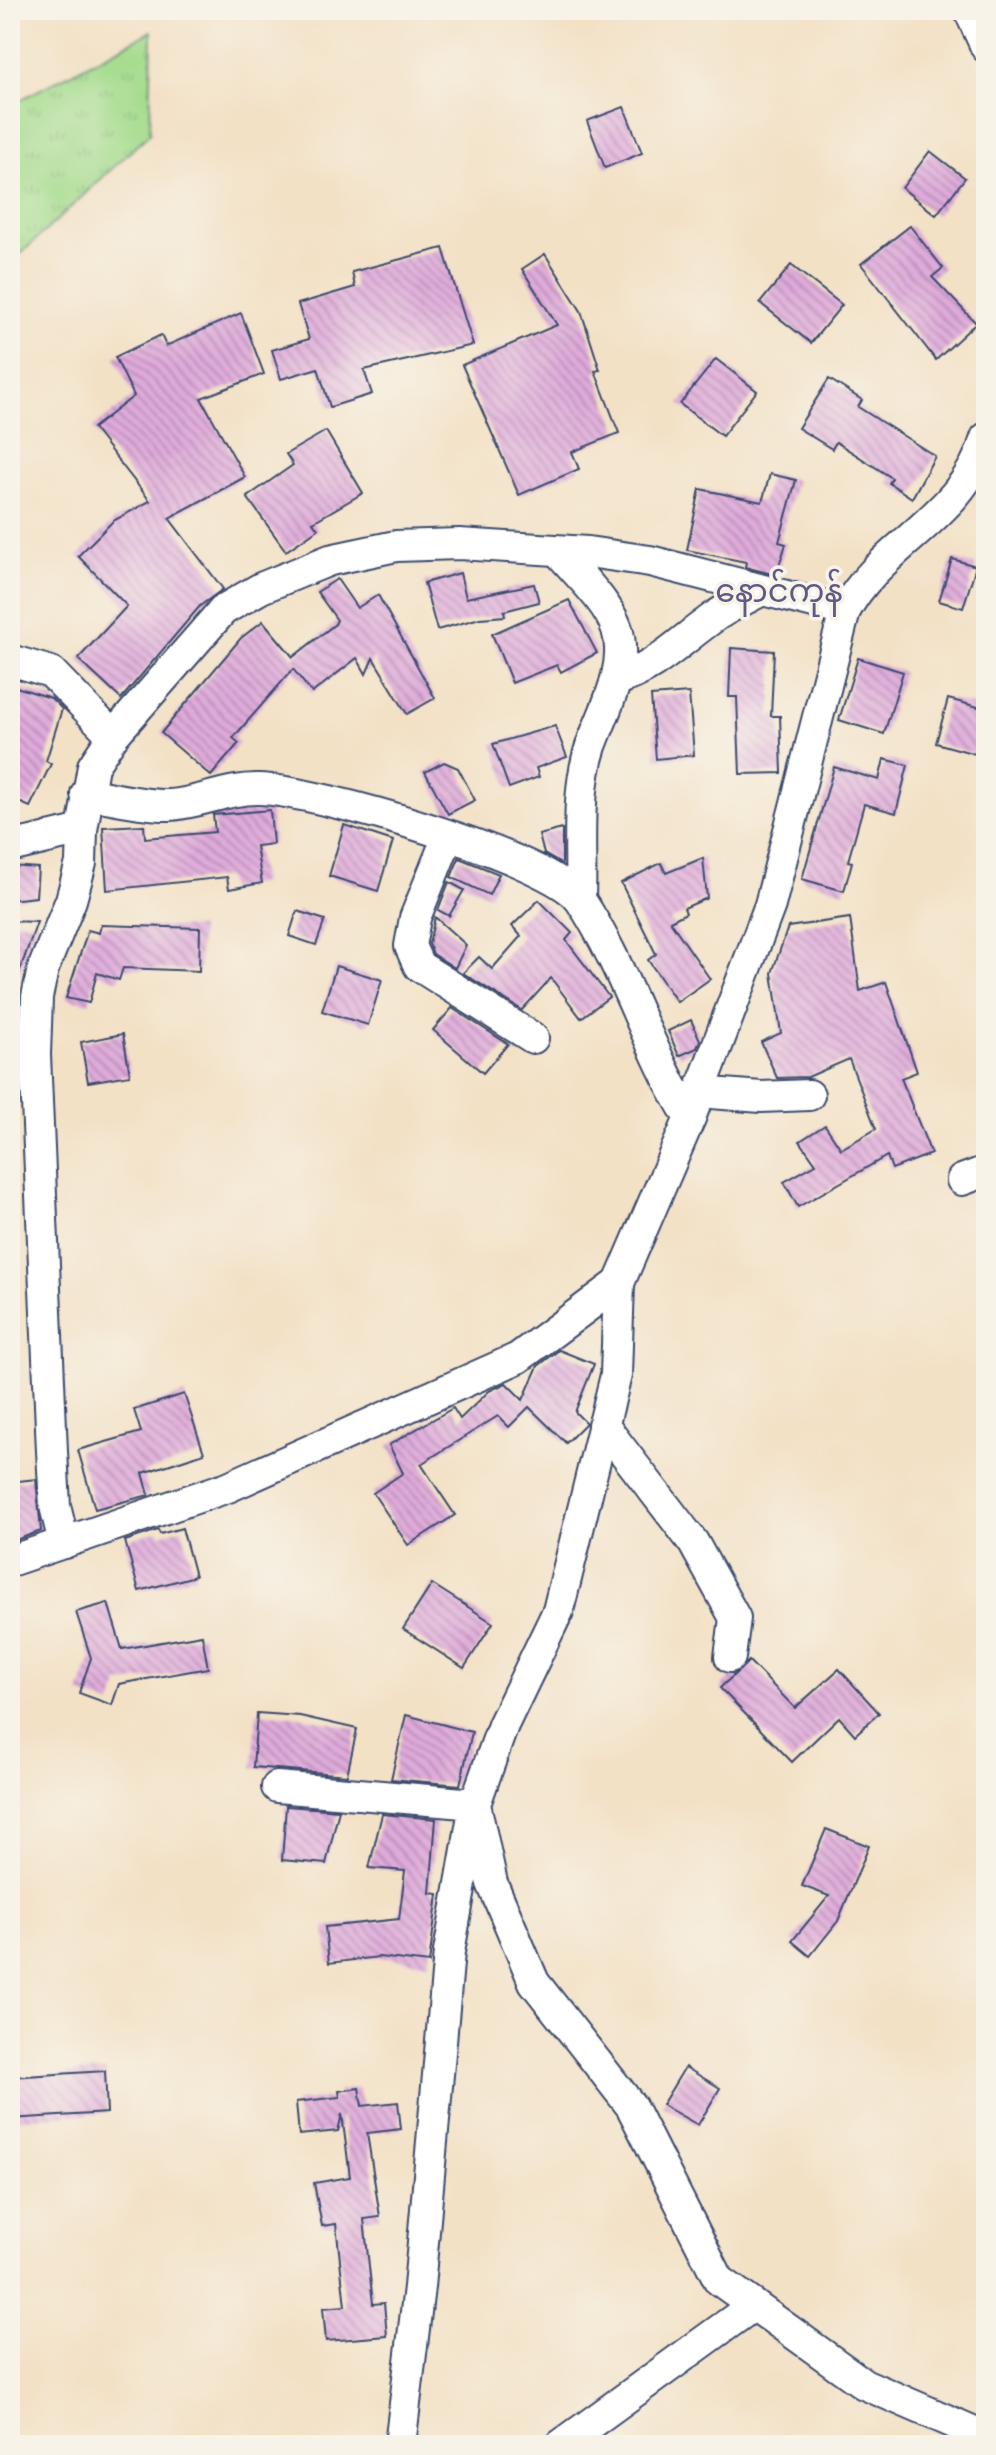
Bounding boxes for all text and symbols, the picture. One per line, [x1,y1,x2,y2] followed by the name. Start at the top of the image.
[715,568,843,617] district label: နောင်ကုန်

